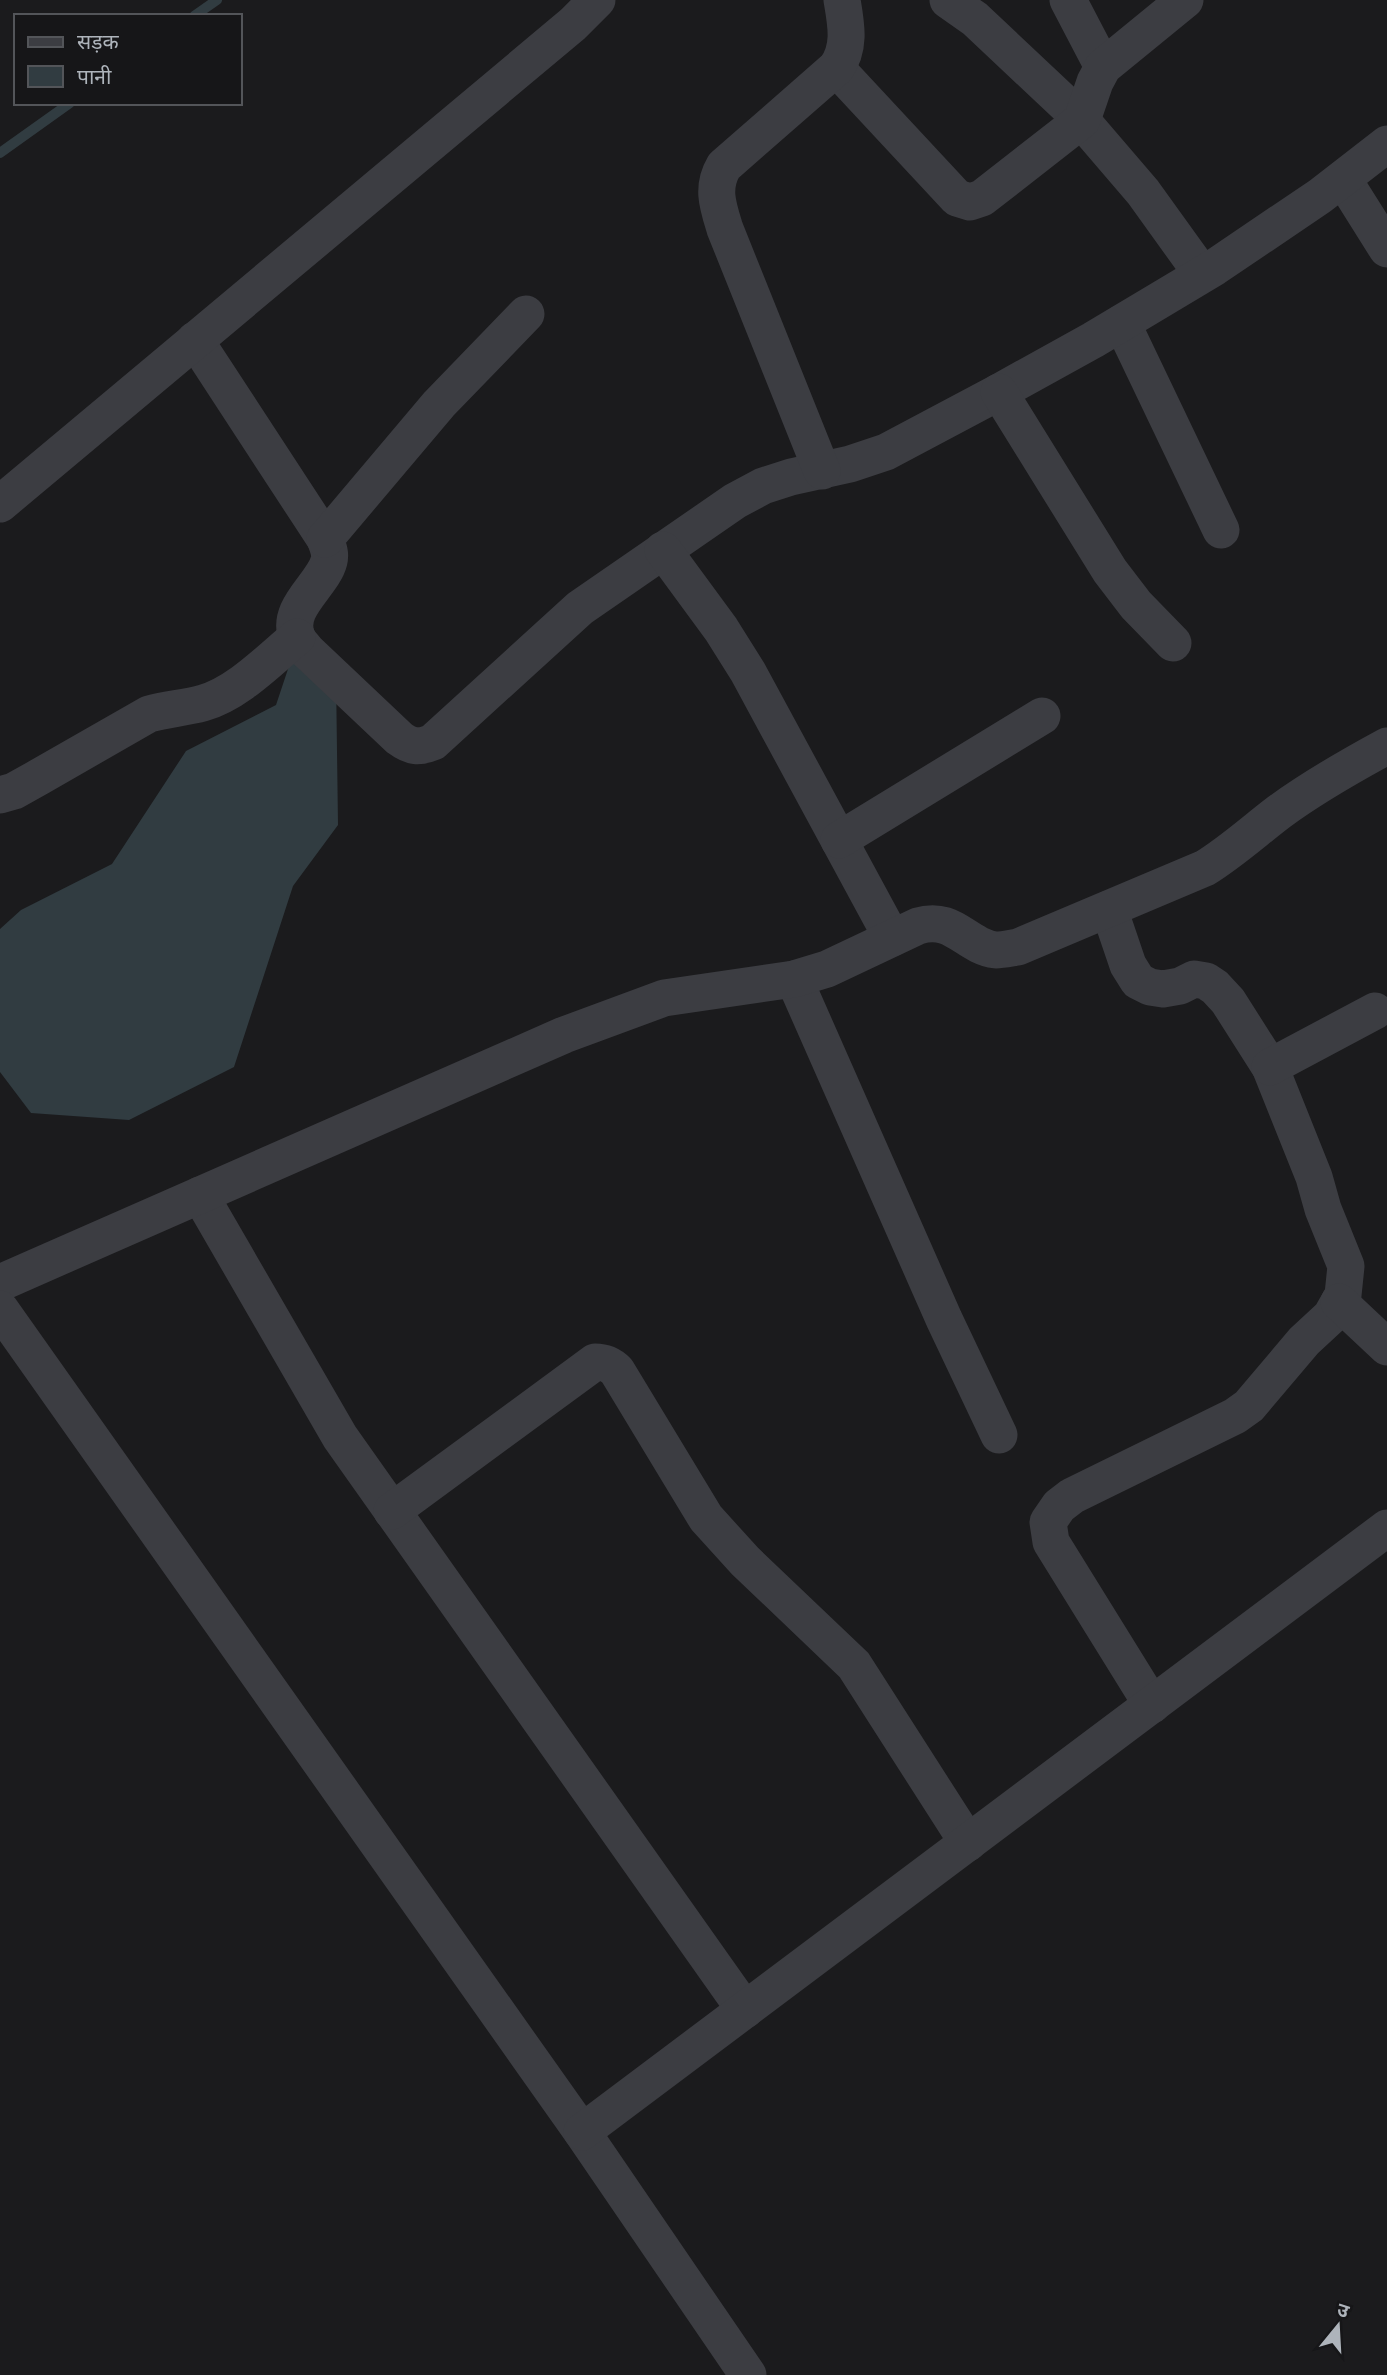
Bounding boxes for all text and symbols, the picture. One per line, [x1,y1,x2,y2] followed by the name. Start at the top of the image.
[14,14,242,105] legend
[77,29,119,54] text: सड़क
[77,64,112,89] text: पानी
[1303,2291,1373,2361] north arrow
[1334,2298,1353,2323] text: उ

